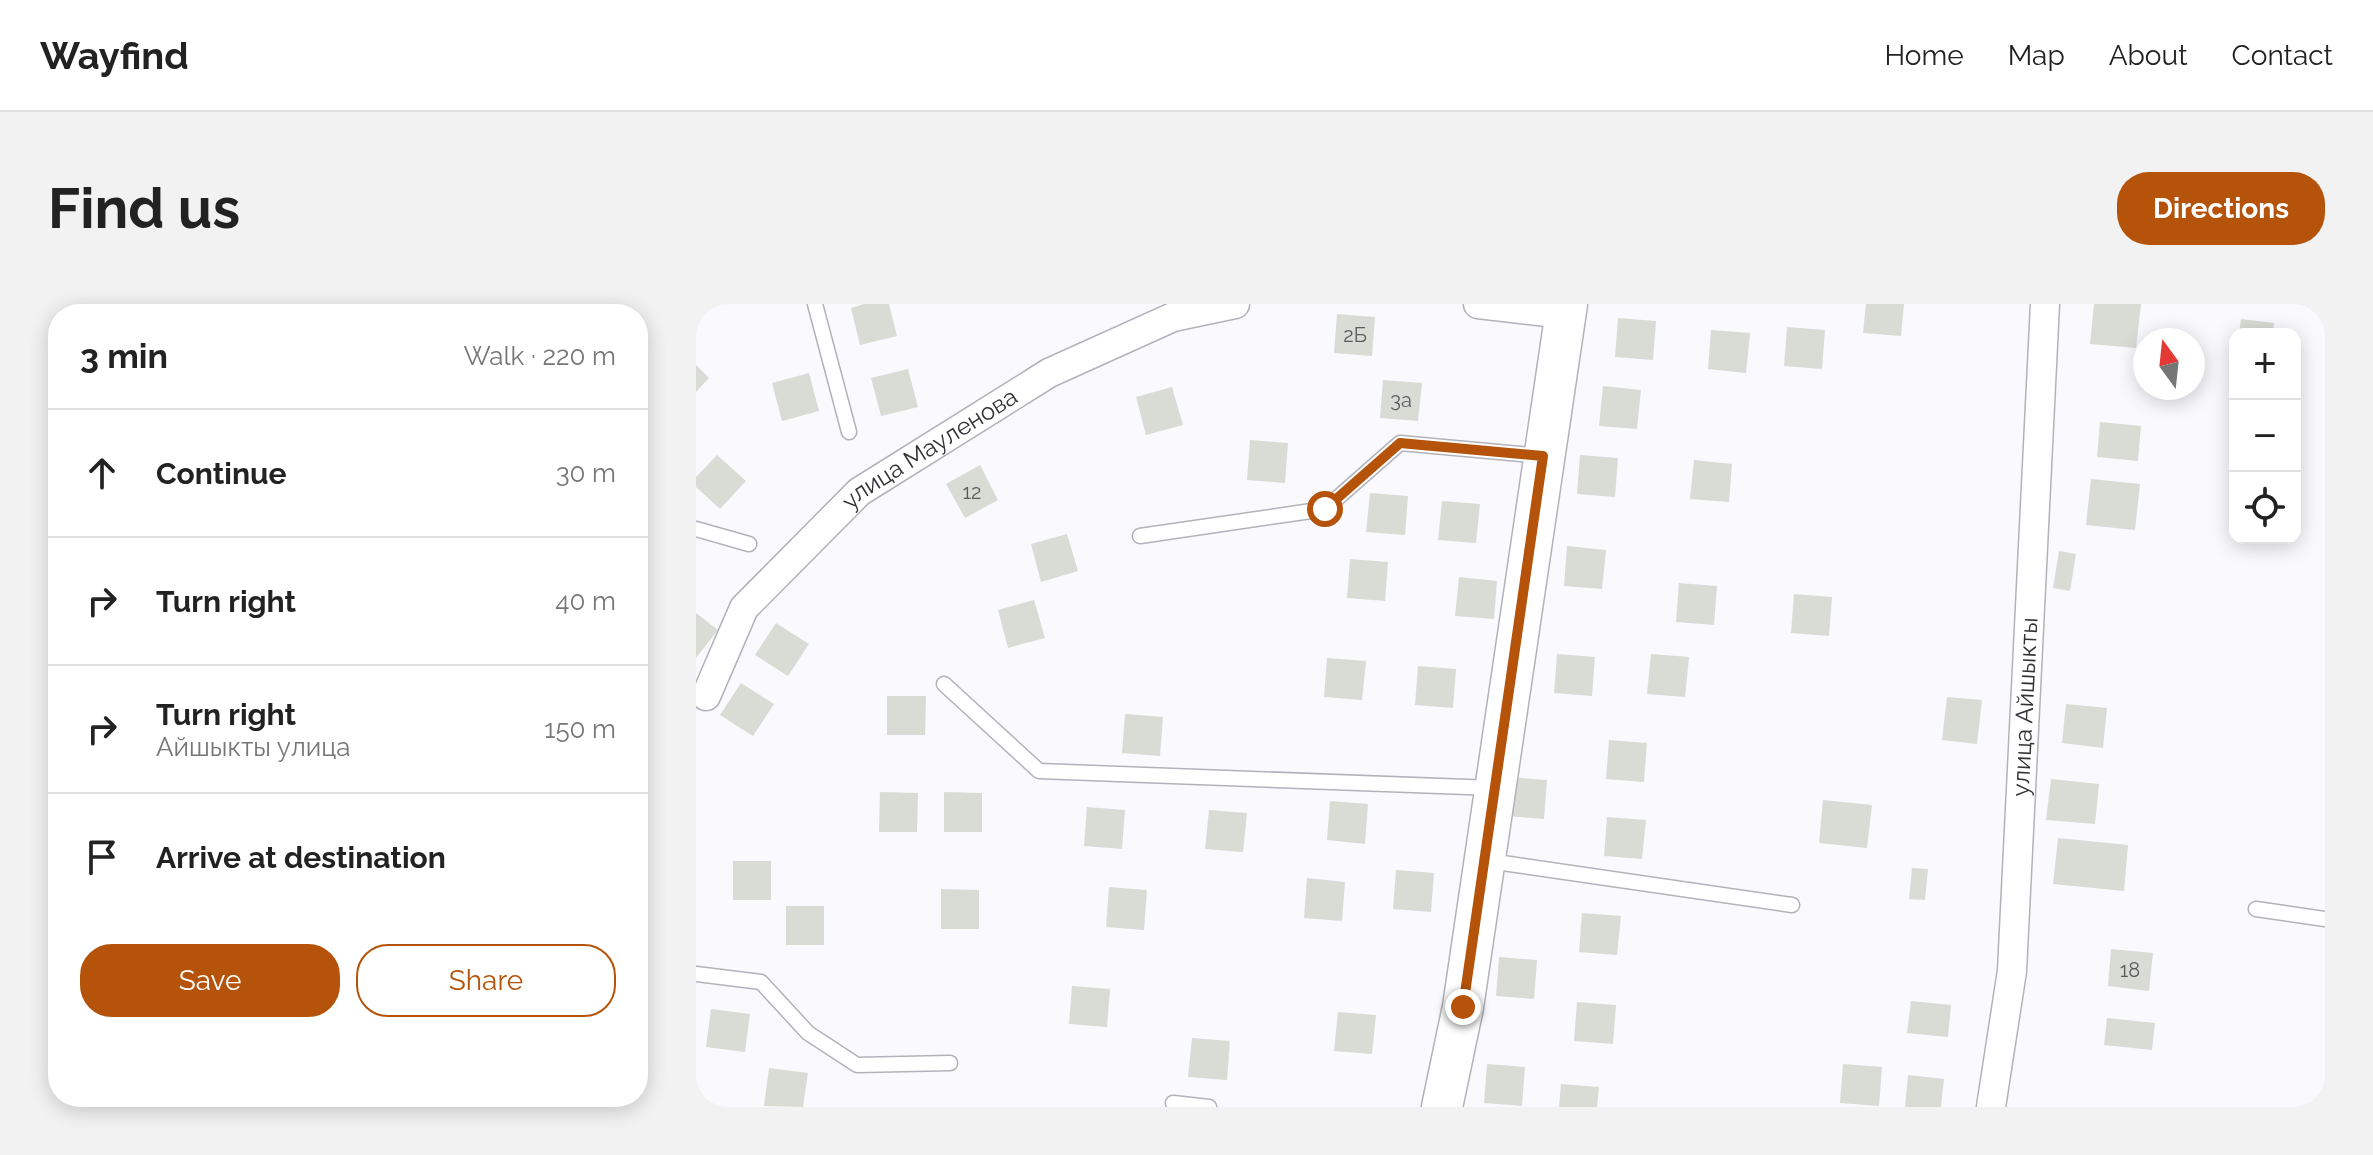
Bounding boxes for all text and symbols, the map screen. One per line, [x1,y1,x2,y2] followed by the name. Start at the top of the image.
[40,33,189,78] text: Wayfind
[1884,39,1964,72] text: Home
[2008,39,2065,72] text: Map
[2109,39,2188,72] text: About
[2232,39,2333,72] text: Contact
[2117,172,2325,245] button: Directions
[48,175,240,241] text: Find us
[1343,323,1367,347] house number: 2Б
[2133,328,2205,400] north arrow
[2229,328,2301,544] map controls
[2229,328,2301,400] button: +
[80,336,168,376] text: 3 min
[463,341,616,371] text: Walk · 220 m
[835,382,1022,515] street label: улица Мауленова
[1390,388,1412,412] house number: 3а
[2229,400,2301,472] button: −
[80,451,124,495] icon: ahead
[156,456,287,491] text: Continue
[556,458,616,488] text: 30 m
[2229,472,2301,544] button: locate
[963,480,981,504] house number: 12
[1307,491,1343,527] route start
[80,579,124,623] icon: right
[156,584,296,619] text: Turn right
[555,586,616,616] text: 40 m
[2006,617,2043,797] street label: улица Айшыкты
[156,697,296,732] text: Turn right
[80,707,124,751] icon: right
[544,714,616,744] text: 150 m
[156,732,350,762] text: Айшыкты улица
[80,835,124,879] icon: arrive
[156,840,446,875] text: Arrive at destination
[80,944,340,1017] button: Save
[356,944,616,1017] button: Share
[2120,958,2140,982] house number: 18
[1445,989,1481,1025] route end

